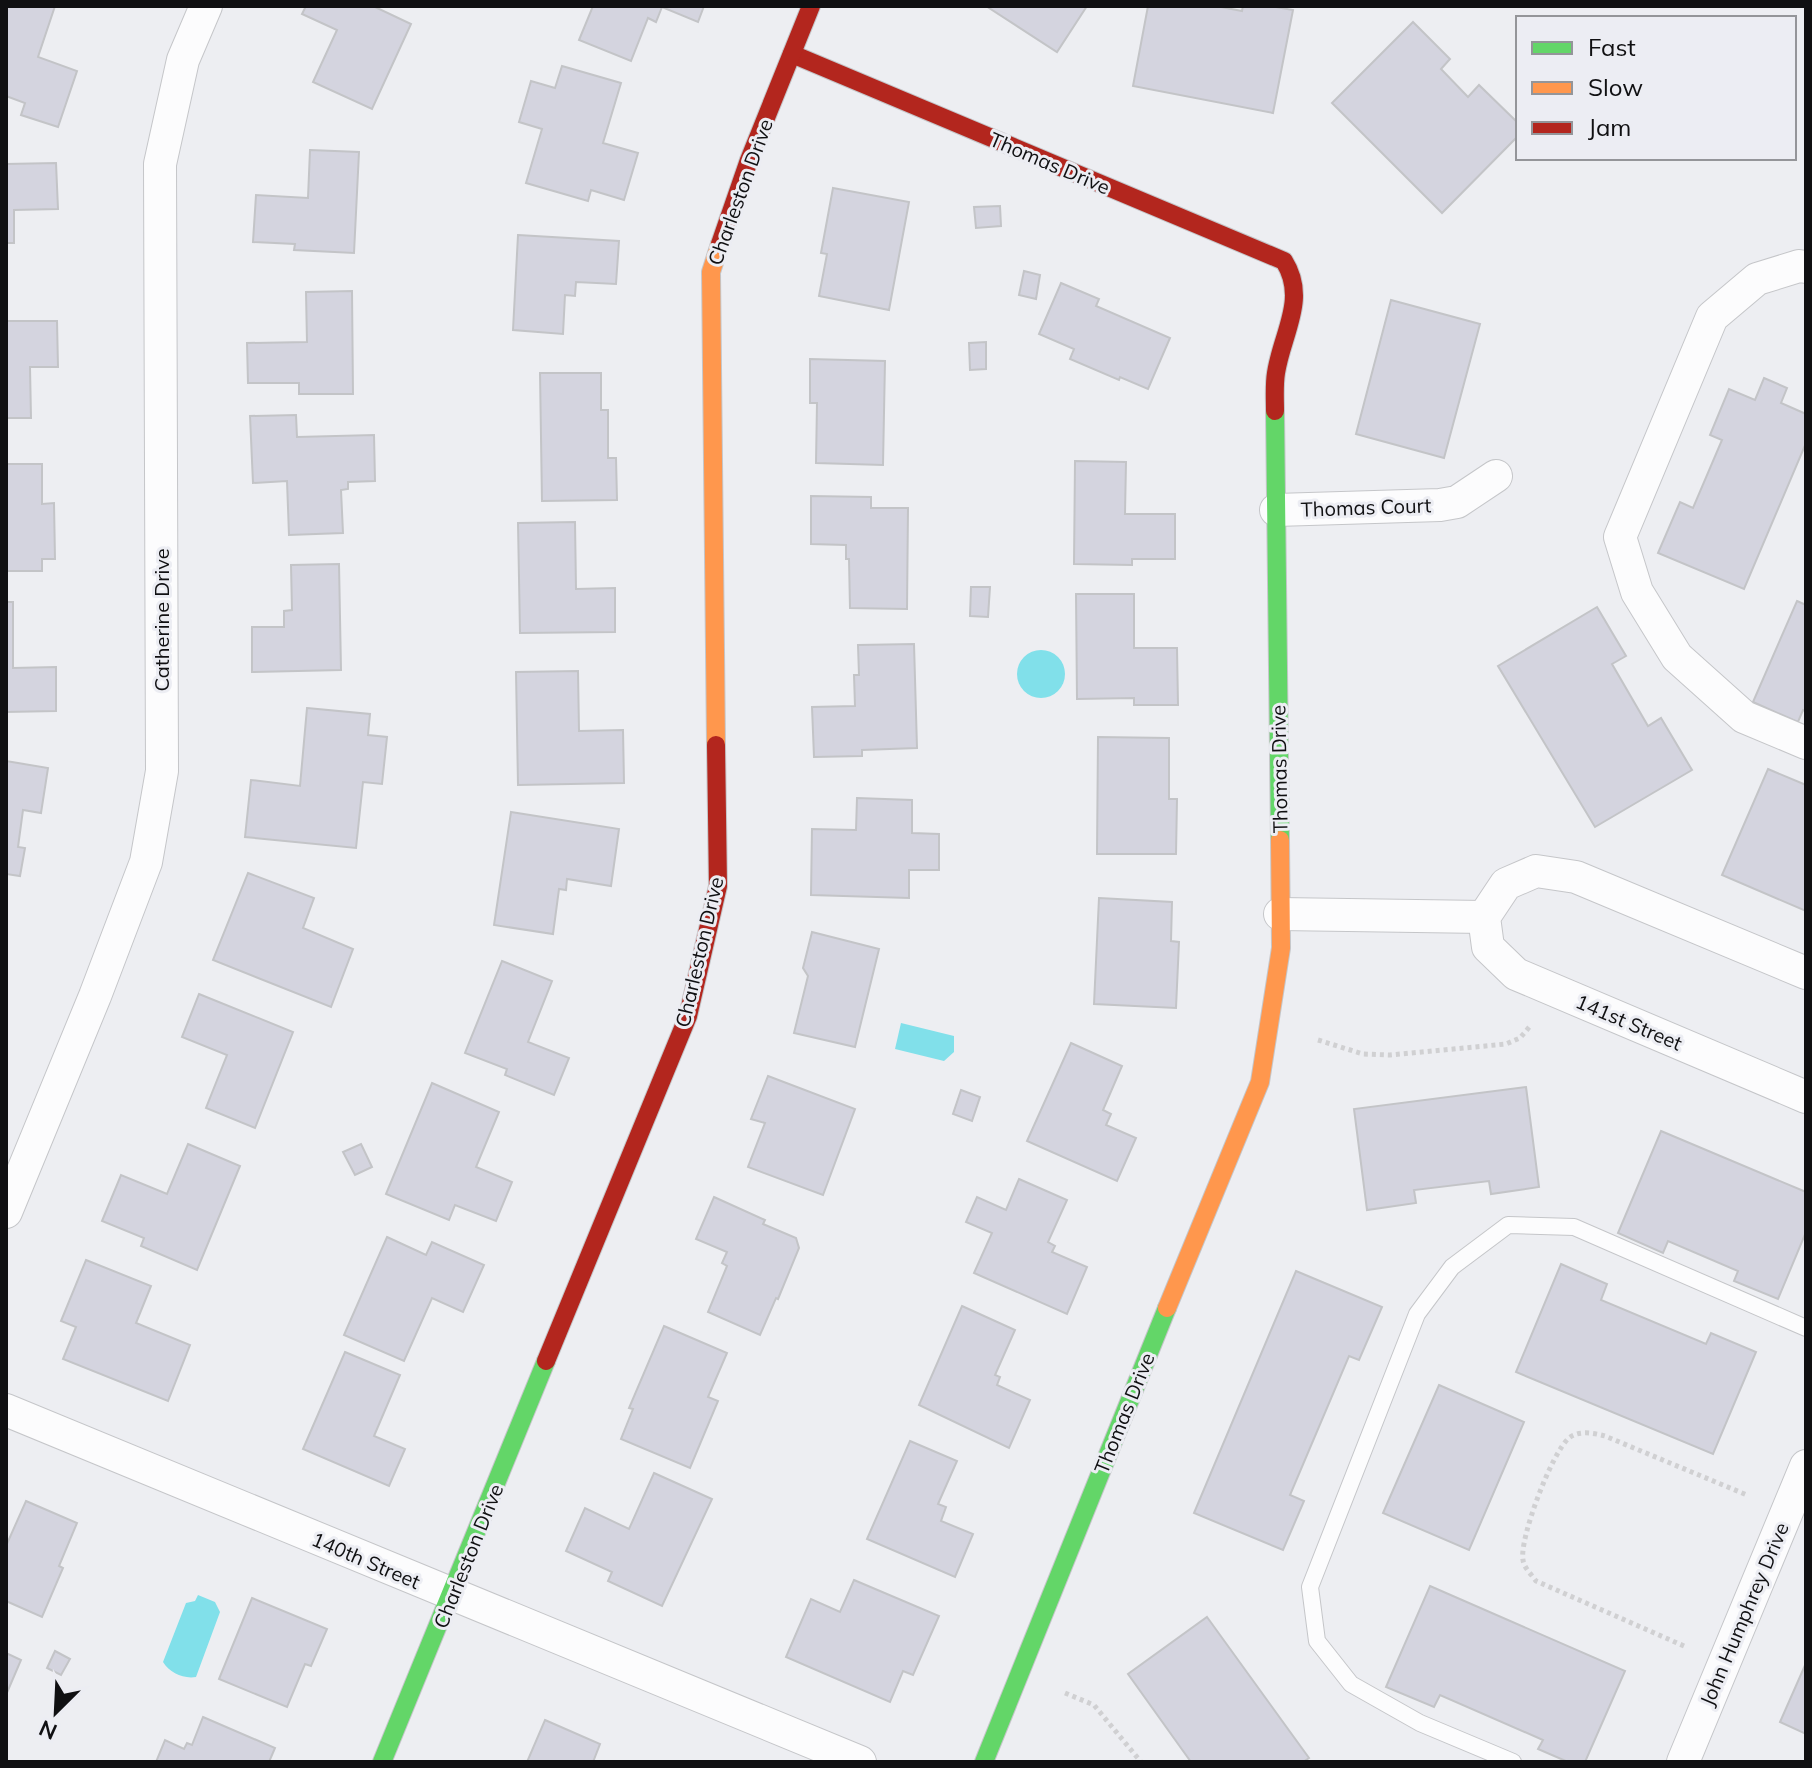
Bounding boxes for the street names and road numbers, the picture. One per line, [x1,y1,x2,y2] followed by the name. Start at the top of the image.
[702,116,778,268] street label: Charleston Drive
[986,126,1114,200] street label: Thomas Drive
[1300,492,1432,522] street label: Thomas Court
[149,548,174,692] street label: Catherine Drive
[1265,705,1293,833] street label: Thomas Drive
[670,874,728,1030] street label: Charleston Drive
[1572,988,1686,1056] street label: 141st Street
[1088,1349,1160,1477] street label: Thomas Drive
[428,1480,508,1632] street label: Charleston Drive
[1694,1519,1794,1709] street label: John Humphrey Drive
[308,1526,424,1594] street label: 140th Street

